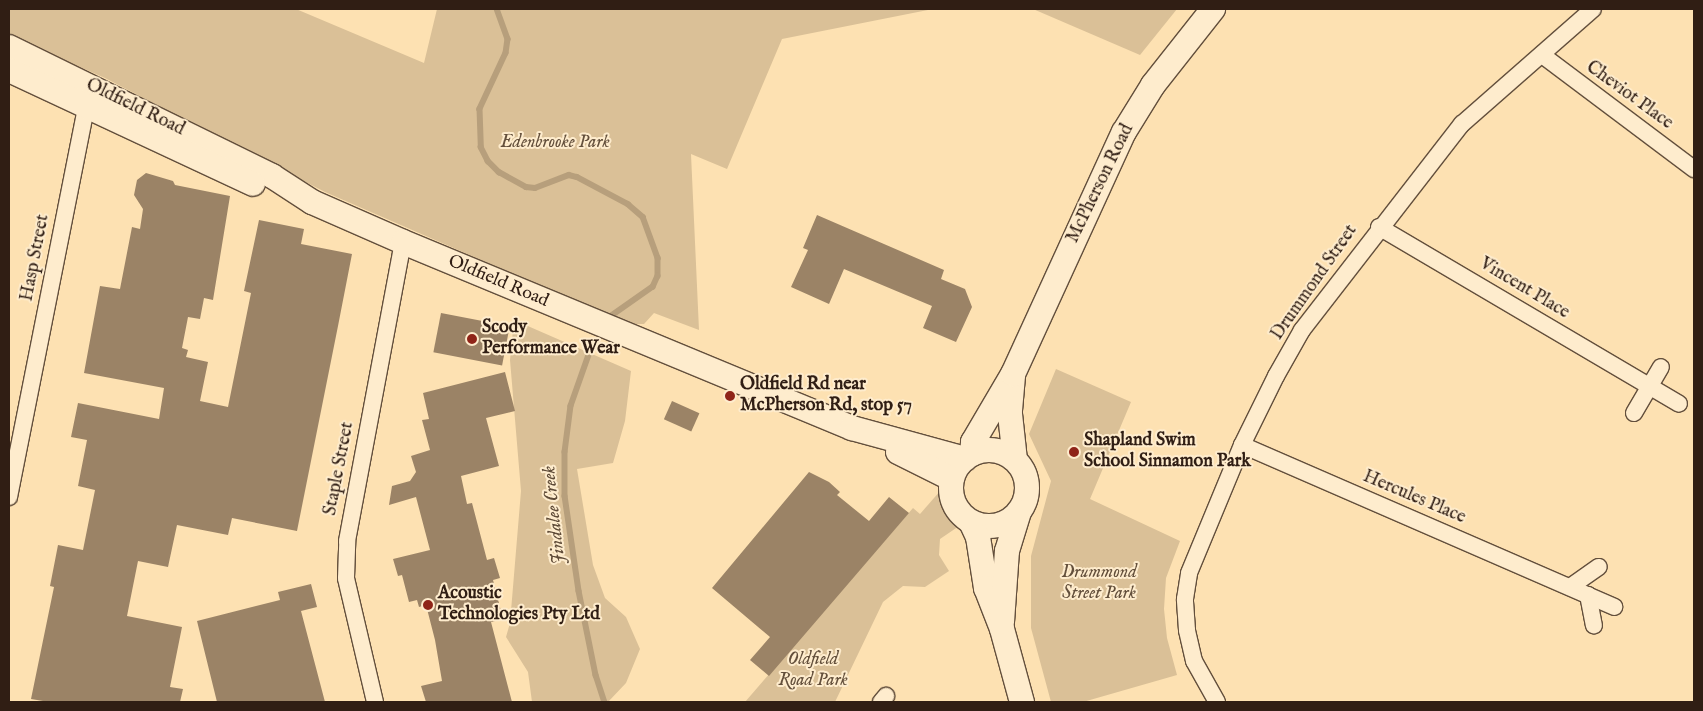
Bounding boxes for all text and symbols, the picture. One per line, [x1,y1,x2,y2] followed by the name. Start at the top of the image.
[1581,57,1677,135] street label: Cheviot Place
[82,75,188,141] street label: Oldfield Road
[1063,121,1139,247] street label: McPherson Road
[500,132,610,154] park label: Edenbrooke Park
[17,213,55,303] street label: Hasp Street
[1267,221,1363,345] street label: Drummond Street
[444,251,552,313] street label: Oldfield Road
[1475,254,1573,324] street label: Vincent Place
[482,318,620,360] place label: Scody Performance Wear
[466,333,478,345] marker: Scody Performance Wear
[740,375,912,418] place label: Oldfield Rd near McPherson Rd, stop 57
[724,390,736,402] marker: Oldfield Rd near McPherson Rd, stop 57
[320,421,360,517] street label: Staple Street
[1084,431,1251,474] place label: Shapland Swim School Sinnamon Park
[1068,446,1080,458] marker: Shapland Swim School Sinnamon Park
[538,465,572,565] water label: Jindalee Creek
[1359,467,1469,529] street label: Hercules Place
[1061,563,1137,606] park label: Drummond Street Park
[438,584,600,626] place label: Acoustic Technologies Pty Ltd
[422,599,434,611] marker: Acoustic Technologies Pty Ltd
[778,650,848,692] park label: Oldfield Road Park

